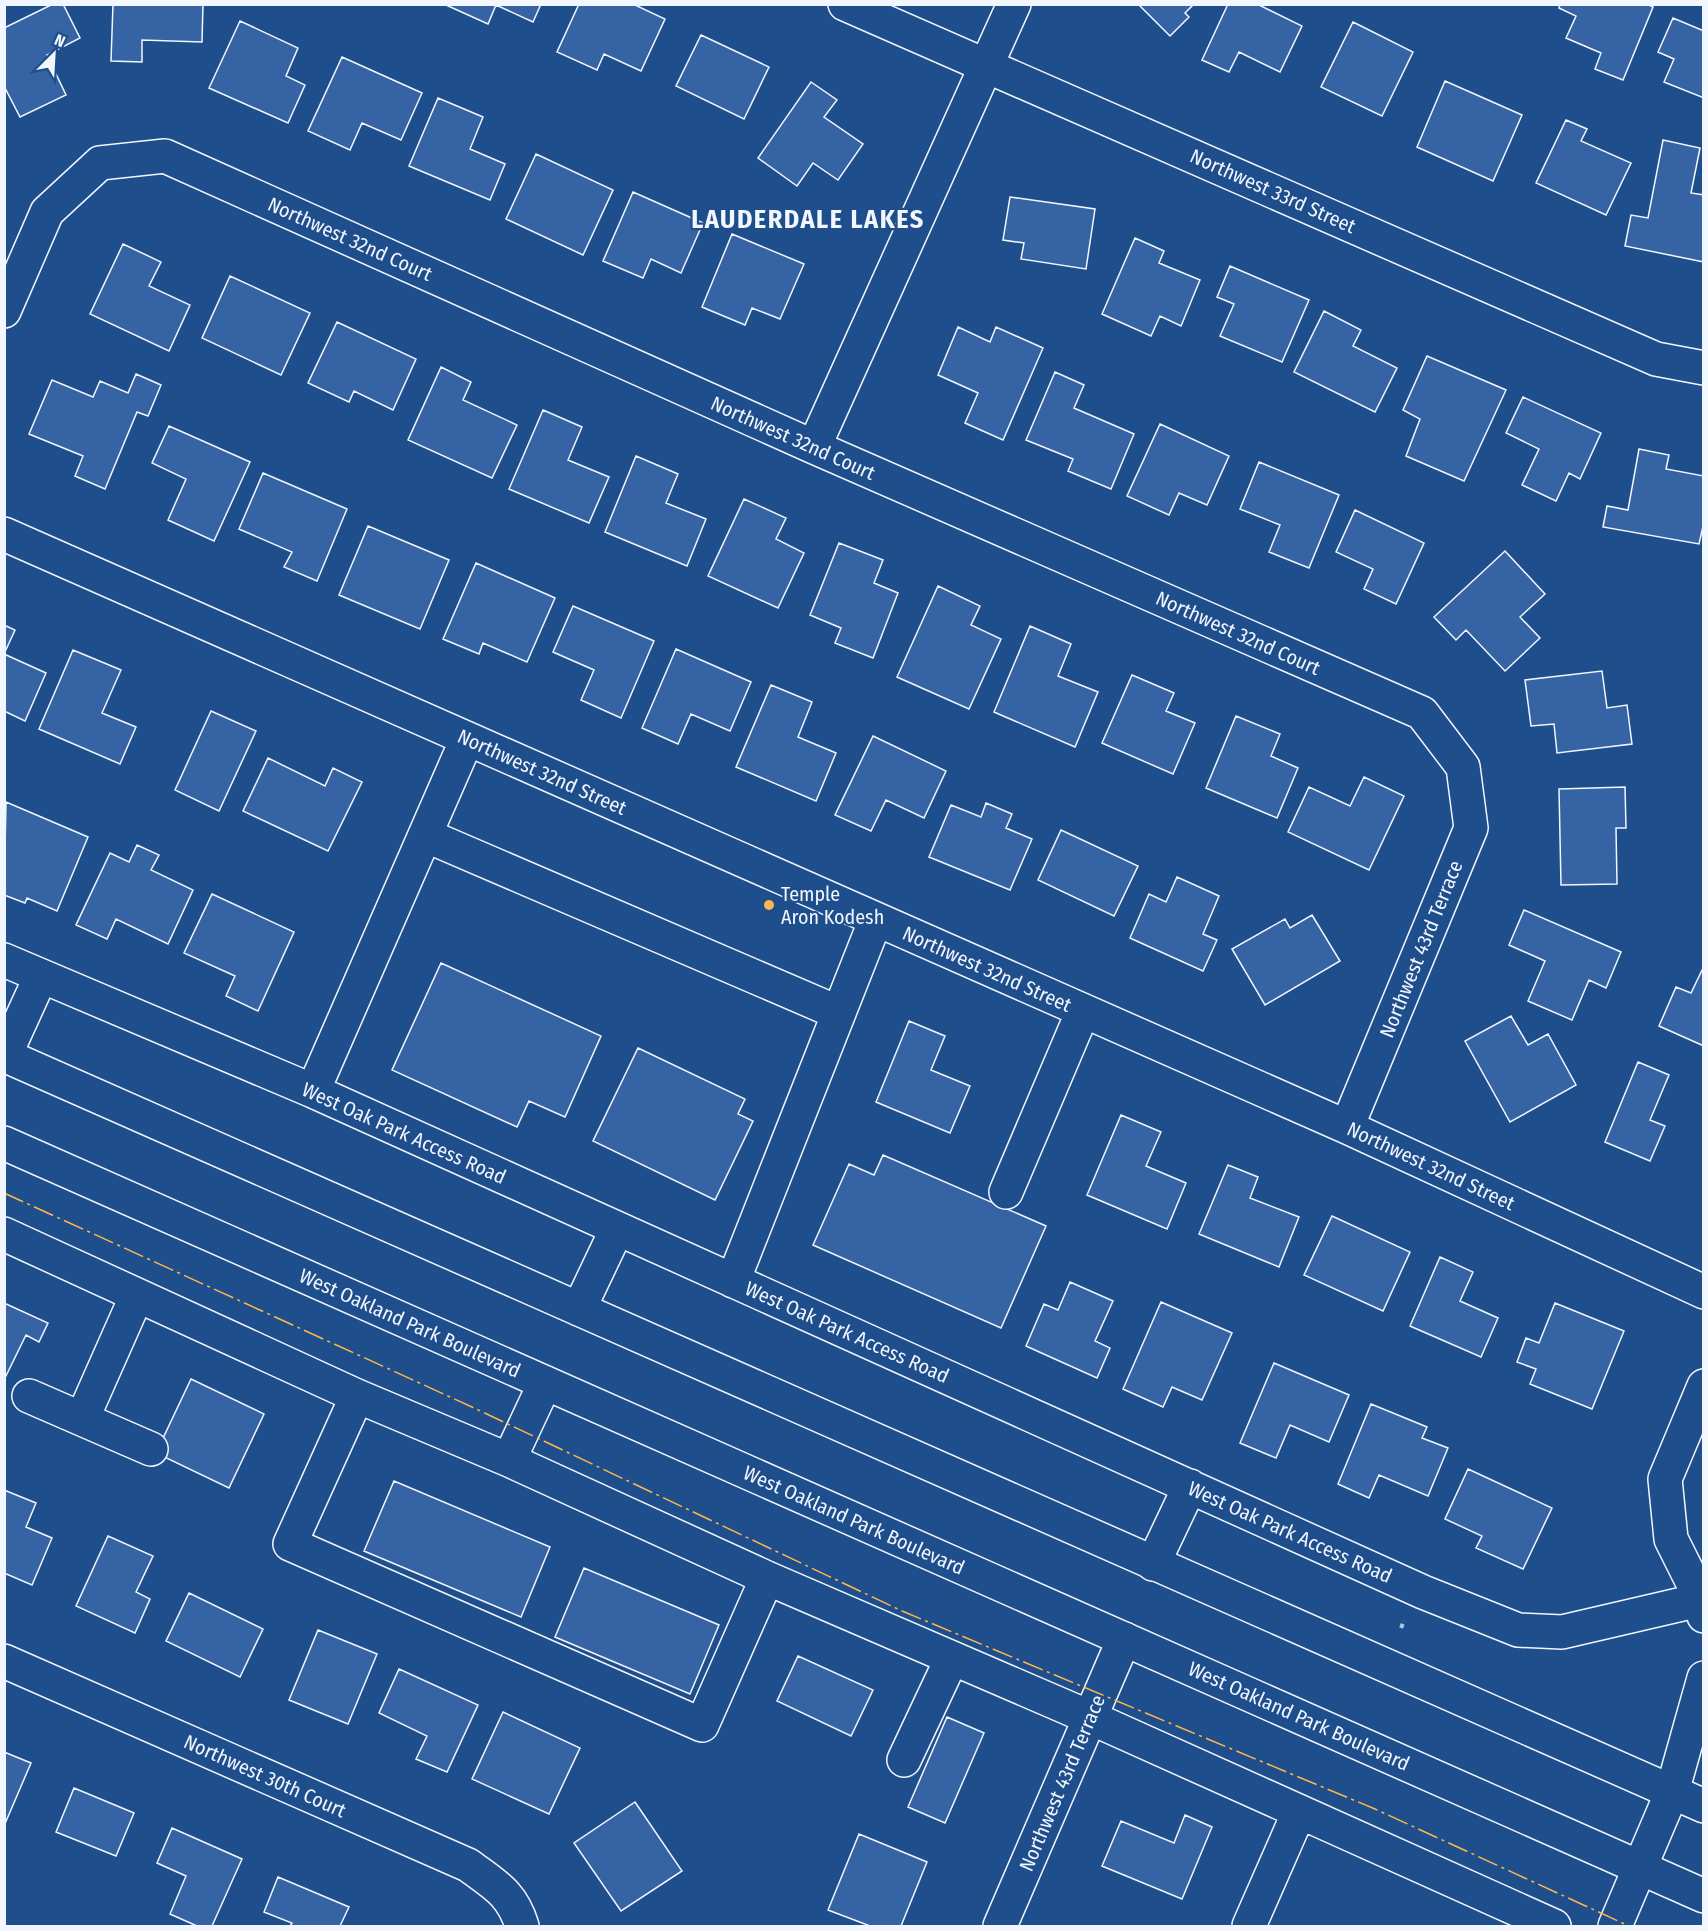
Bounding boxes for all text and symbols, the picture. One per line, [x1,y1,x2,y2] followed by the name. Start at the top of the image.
[24,24,84,84] north arrow
[52,30,68,51] text: N
[1187,144,1360,238] street label: Northwest 33rd Street
[264,192,436,286] street label: Northwest 32nd Court
[691,204,925,235] district label: LAUDERDALE LAKES
[707,391,879,485] street label: Northwest 32nd Court
[1152,586,1324,680] street label: Northwest 32nd Court
[454,724,631,820] street label: Northwest 32nd Street
[1374,857,1468,1041] street label: Northwest 43rd Terrace
[781,882,884,929] place label: Temple Aron Kodesh
[762,898,776,912] marker: Temple Aron Kodesh
[899,921,1076,1017] street label: Northwest 32nd Street
[298,1077,510,1189] street label: West Oak Park Access Road
[1343,1117,1519,1216] street label: Northwest 32nd Street
[296,1263,524,1383] street label: West Oakland Park Boulevard
[741,1276,953,1388] street label: West Oak Park Access Road
[740,1460,968,1580] street label: West Oakland Park Boulevard
[1184,1476,1396,1588] street label: West Oak Park Access Road
[1185,1656,1413,1776] street label: West Oakland Park Boulevard
[1014,1691,1110,1875] street label: Northwest 43rd Terrace
[180,1729,350,1823] street label: Northwest 30th Court

